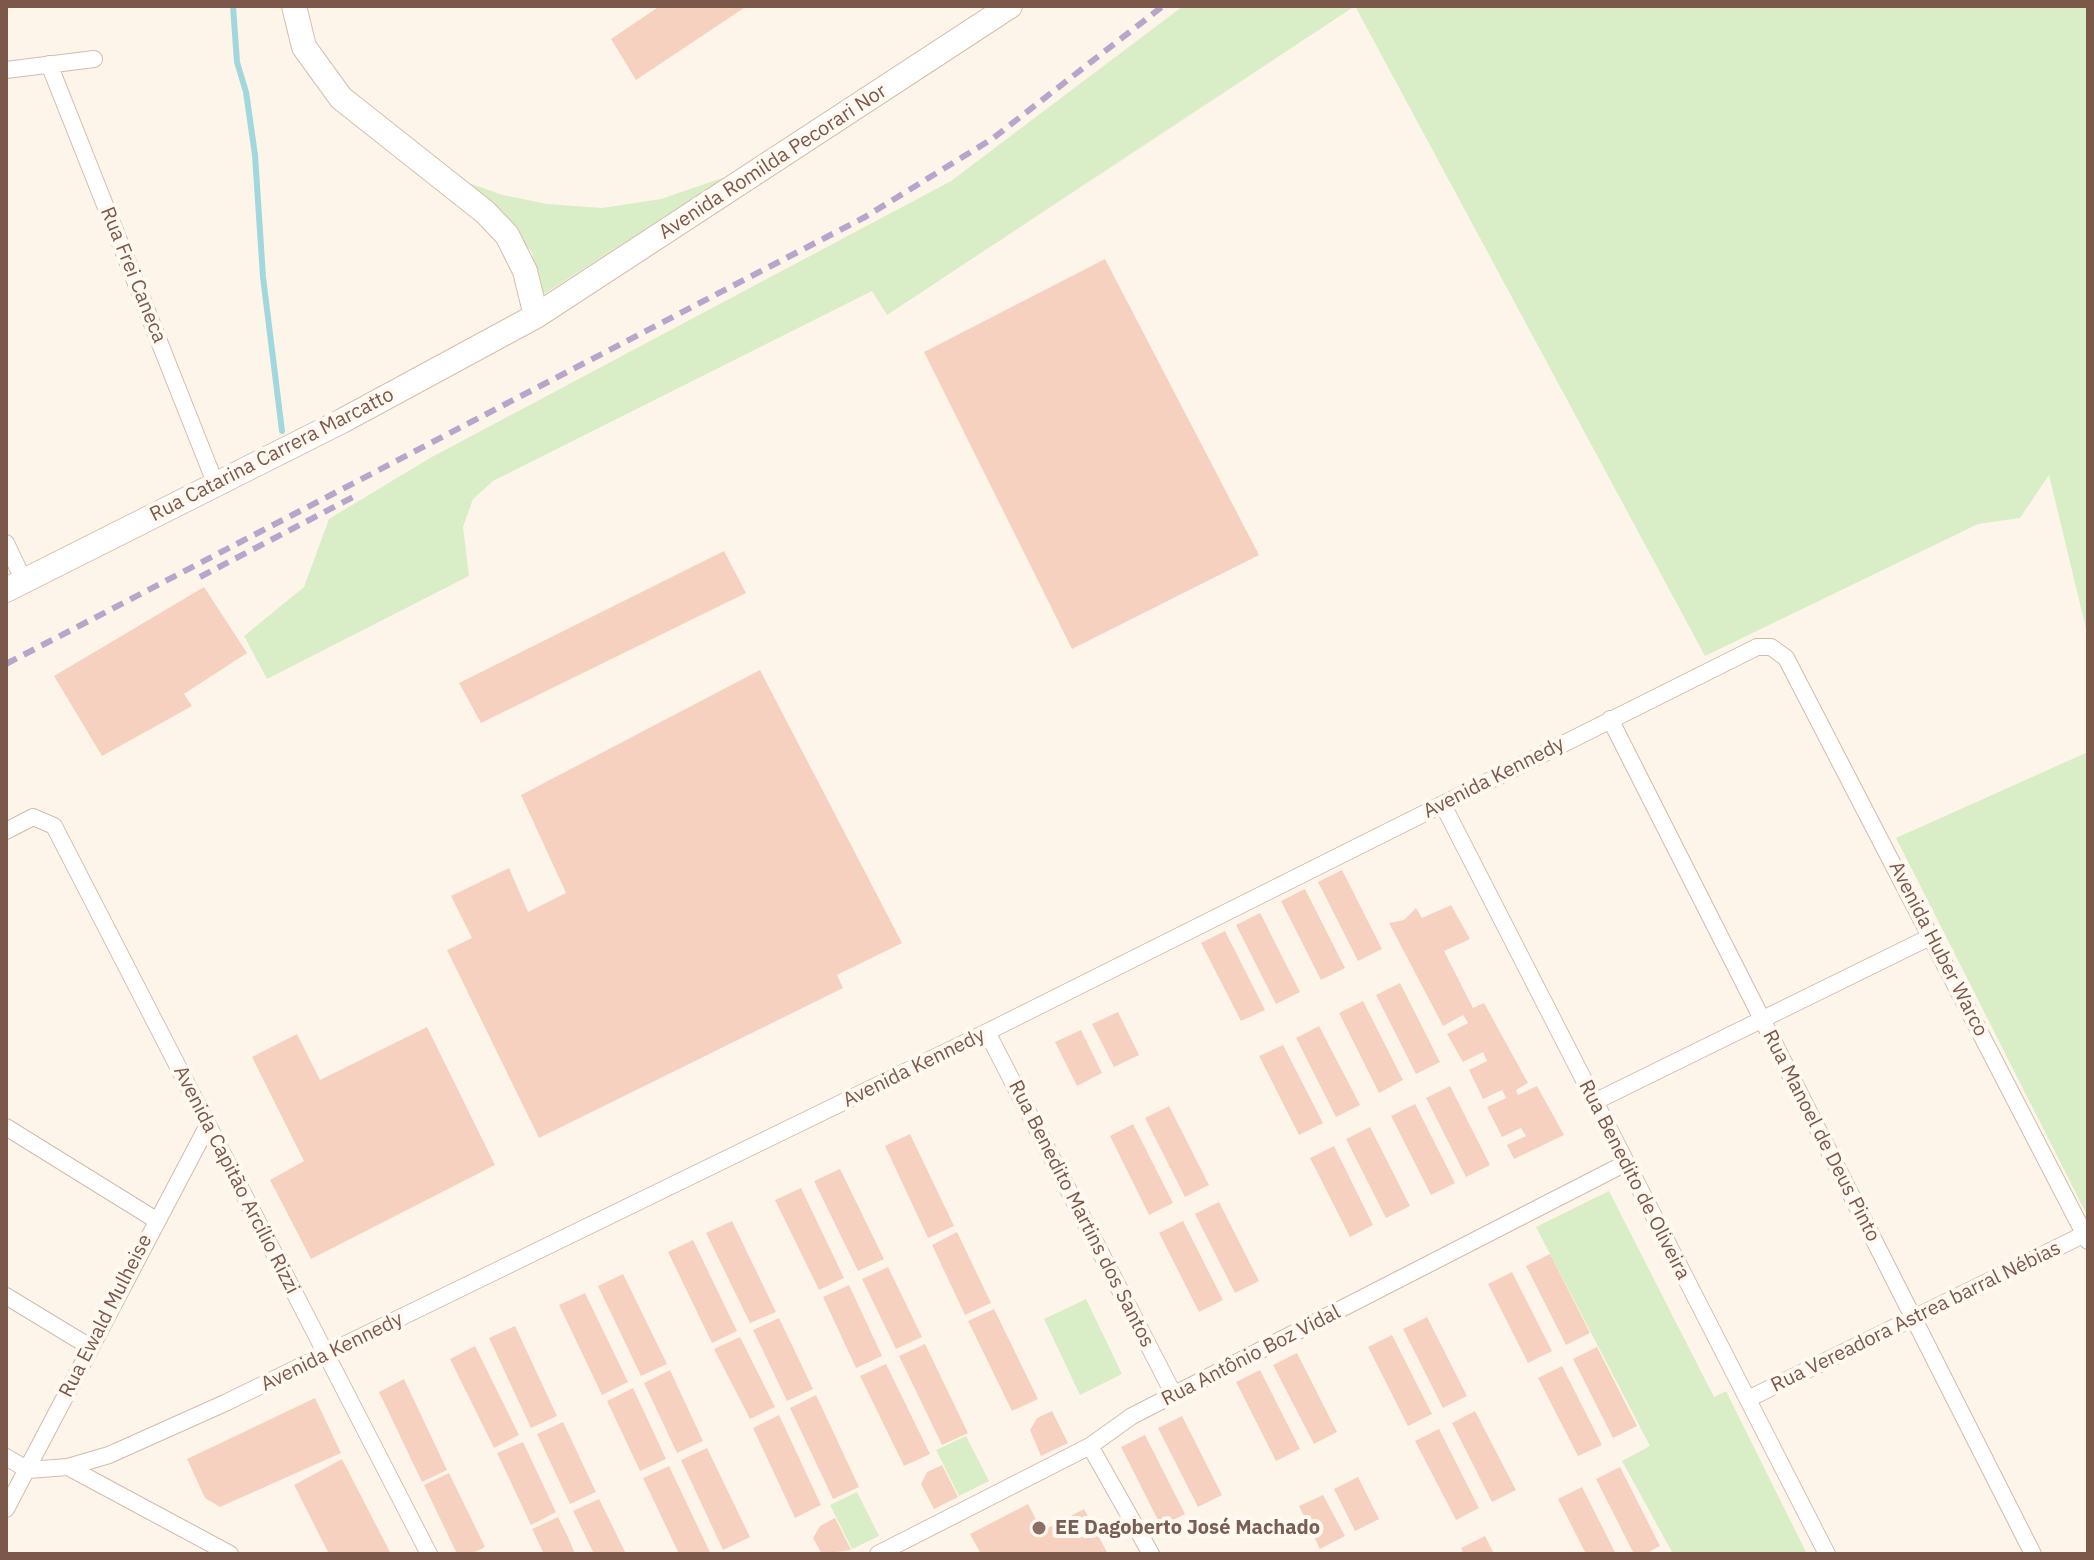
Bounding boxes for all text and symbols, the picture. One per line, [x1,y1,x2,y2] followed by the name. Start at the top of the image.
[655,79,891,245] street label: Avenida Romilda Pecorari Nor
[95,204,171,346] street label: Rua Frei Caneca
[146,383,398,527] street label: Rua Catarina Carrera Marcatto
[1420,732,1568,824] street label: Avenida Kennedy
[1883,857,1993,1041] street label: Avenida Huber Warco
[839,1023,989,1113] street label: Avenida Kennedy
[1757,1026,1885,1246] street label: Rua Manoel de Deus Pinto
[168,1062,304,1298] street label: Avenida Capitão Arcílio Rizzi
[1573,1076,1695,1284] street label: Rua Benedito de Oliveira
[1003,1077,1159,1351] street label: Rua Benedito Martins dos Santos
[54,1230,158,1402] street label: Rua Ewald Mulheise
[1767,1236,2065,1398] street label: Rua Vereadora Astrea barral Nébias
[1158,1301,1344,1411] street label: Rua Antônio Boz Vidal
[257,1307,407,1397] street label: Avenida Kennedy
[1055,1516,1320,1540] place label: EE Dagoberto José Machado
[1030,1519,1048,1537] marker: EE Dagoberto José Machado

